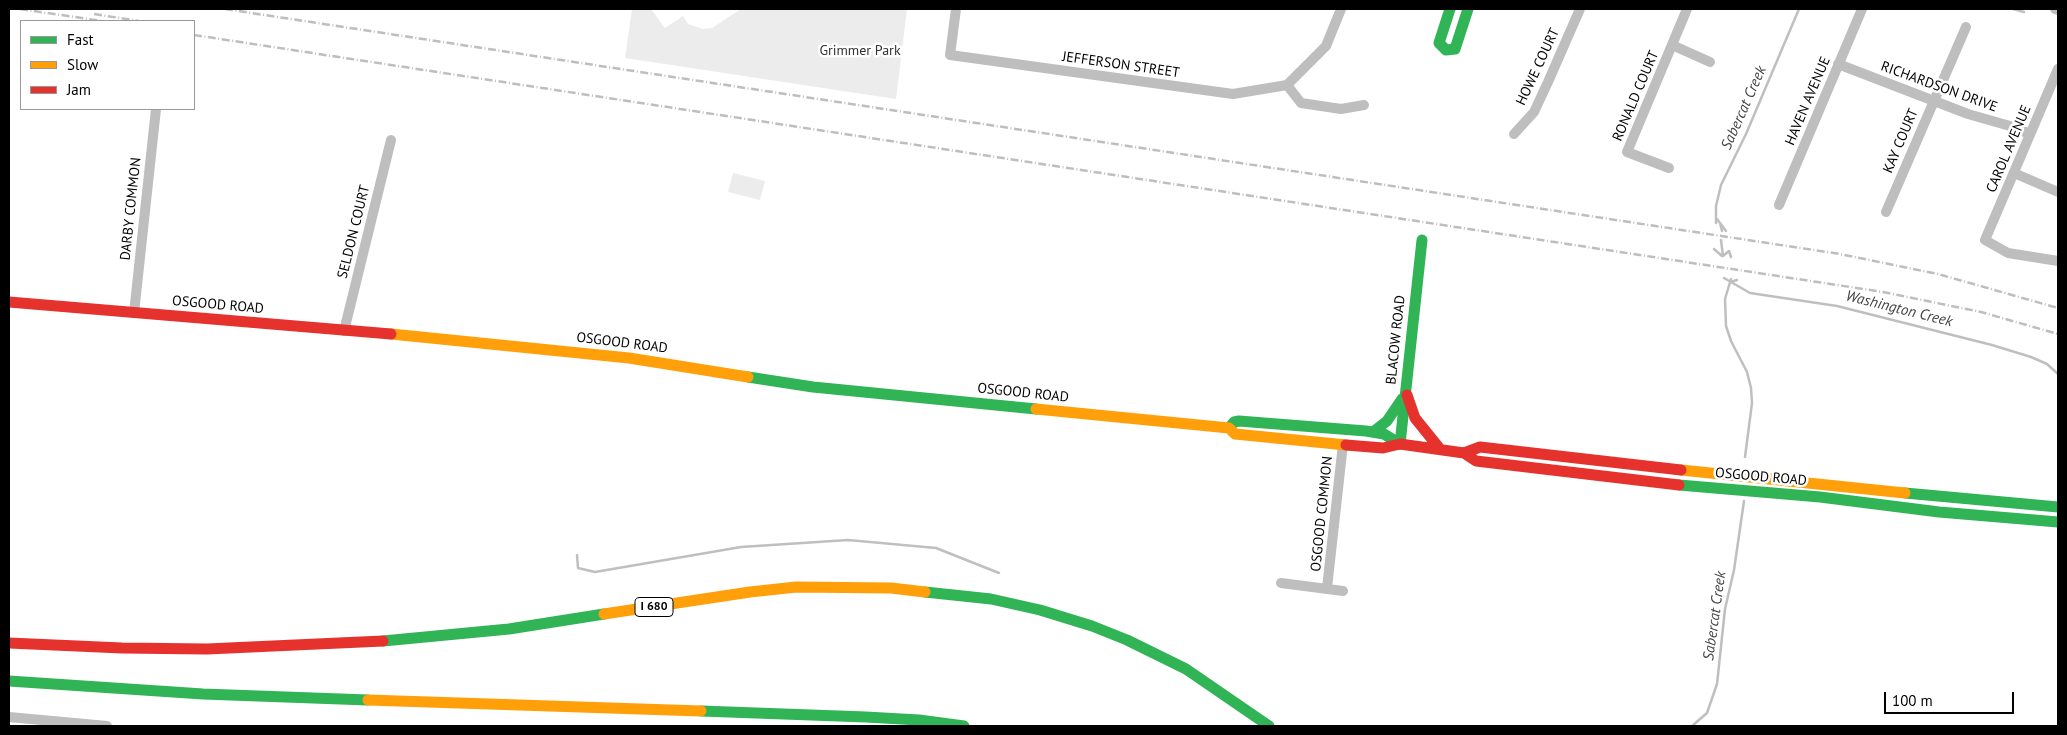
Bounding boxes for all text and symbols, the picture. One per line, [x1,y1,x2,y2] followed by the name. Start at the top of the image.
[20,20,195,110] legend
[1513,26,1563,108] street label: HOWE COURT
[67,30,94,49] text: Fast
[819,43,901,59] park label: Grimmer Park
[1061,48,1181,82] street label: JEFFERSON STREET
[1609,48,1663,144] street label: RONALD COURT
[1782,54,1834,148] street label: HAVEN AVENUE
[67,55,98,74] text: Slow
[1878,58,2000,116] street label: RICHARDSON DRIVE
[1718,63,1770,153] water label: Sabercat Creek
[67,80,91,99] text: Jam
[1983,103,2035,195] street label: CAROL AVENUE
[1880,106,1922,176] street label: KAY COURT
[117,157,145,261] street label: DARBY COMMON
[334,184,374,280] street label: SELDON COURT
[1844,287,1954,331] water label: Washington Creek
[171,293,265,317] street label: OSGOOD ROAD
[1383,294,1409,386] street label: BLACOW ROAD
[575,329,669,357] street label: OSGOOD ROAD
[976,380,1070,406] street label: OSGOOD ROAD
[1308,455,1336,573] street label: OSGOOD COMMON
[1714,465,1808,489] street label: OSGOOD ROAD
[1700,570,1730,662] water label: Sabercat Creek
[635,598,673,616] road number: I 680
[1887,682,2017,714] scale bar
[1892,691,1933,710] text: 100 m

